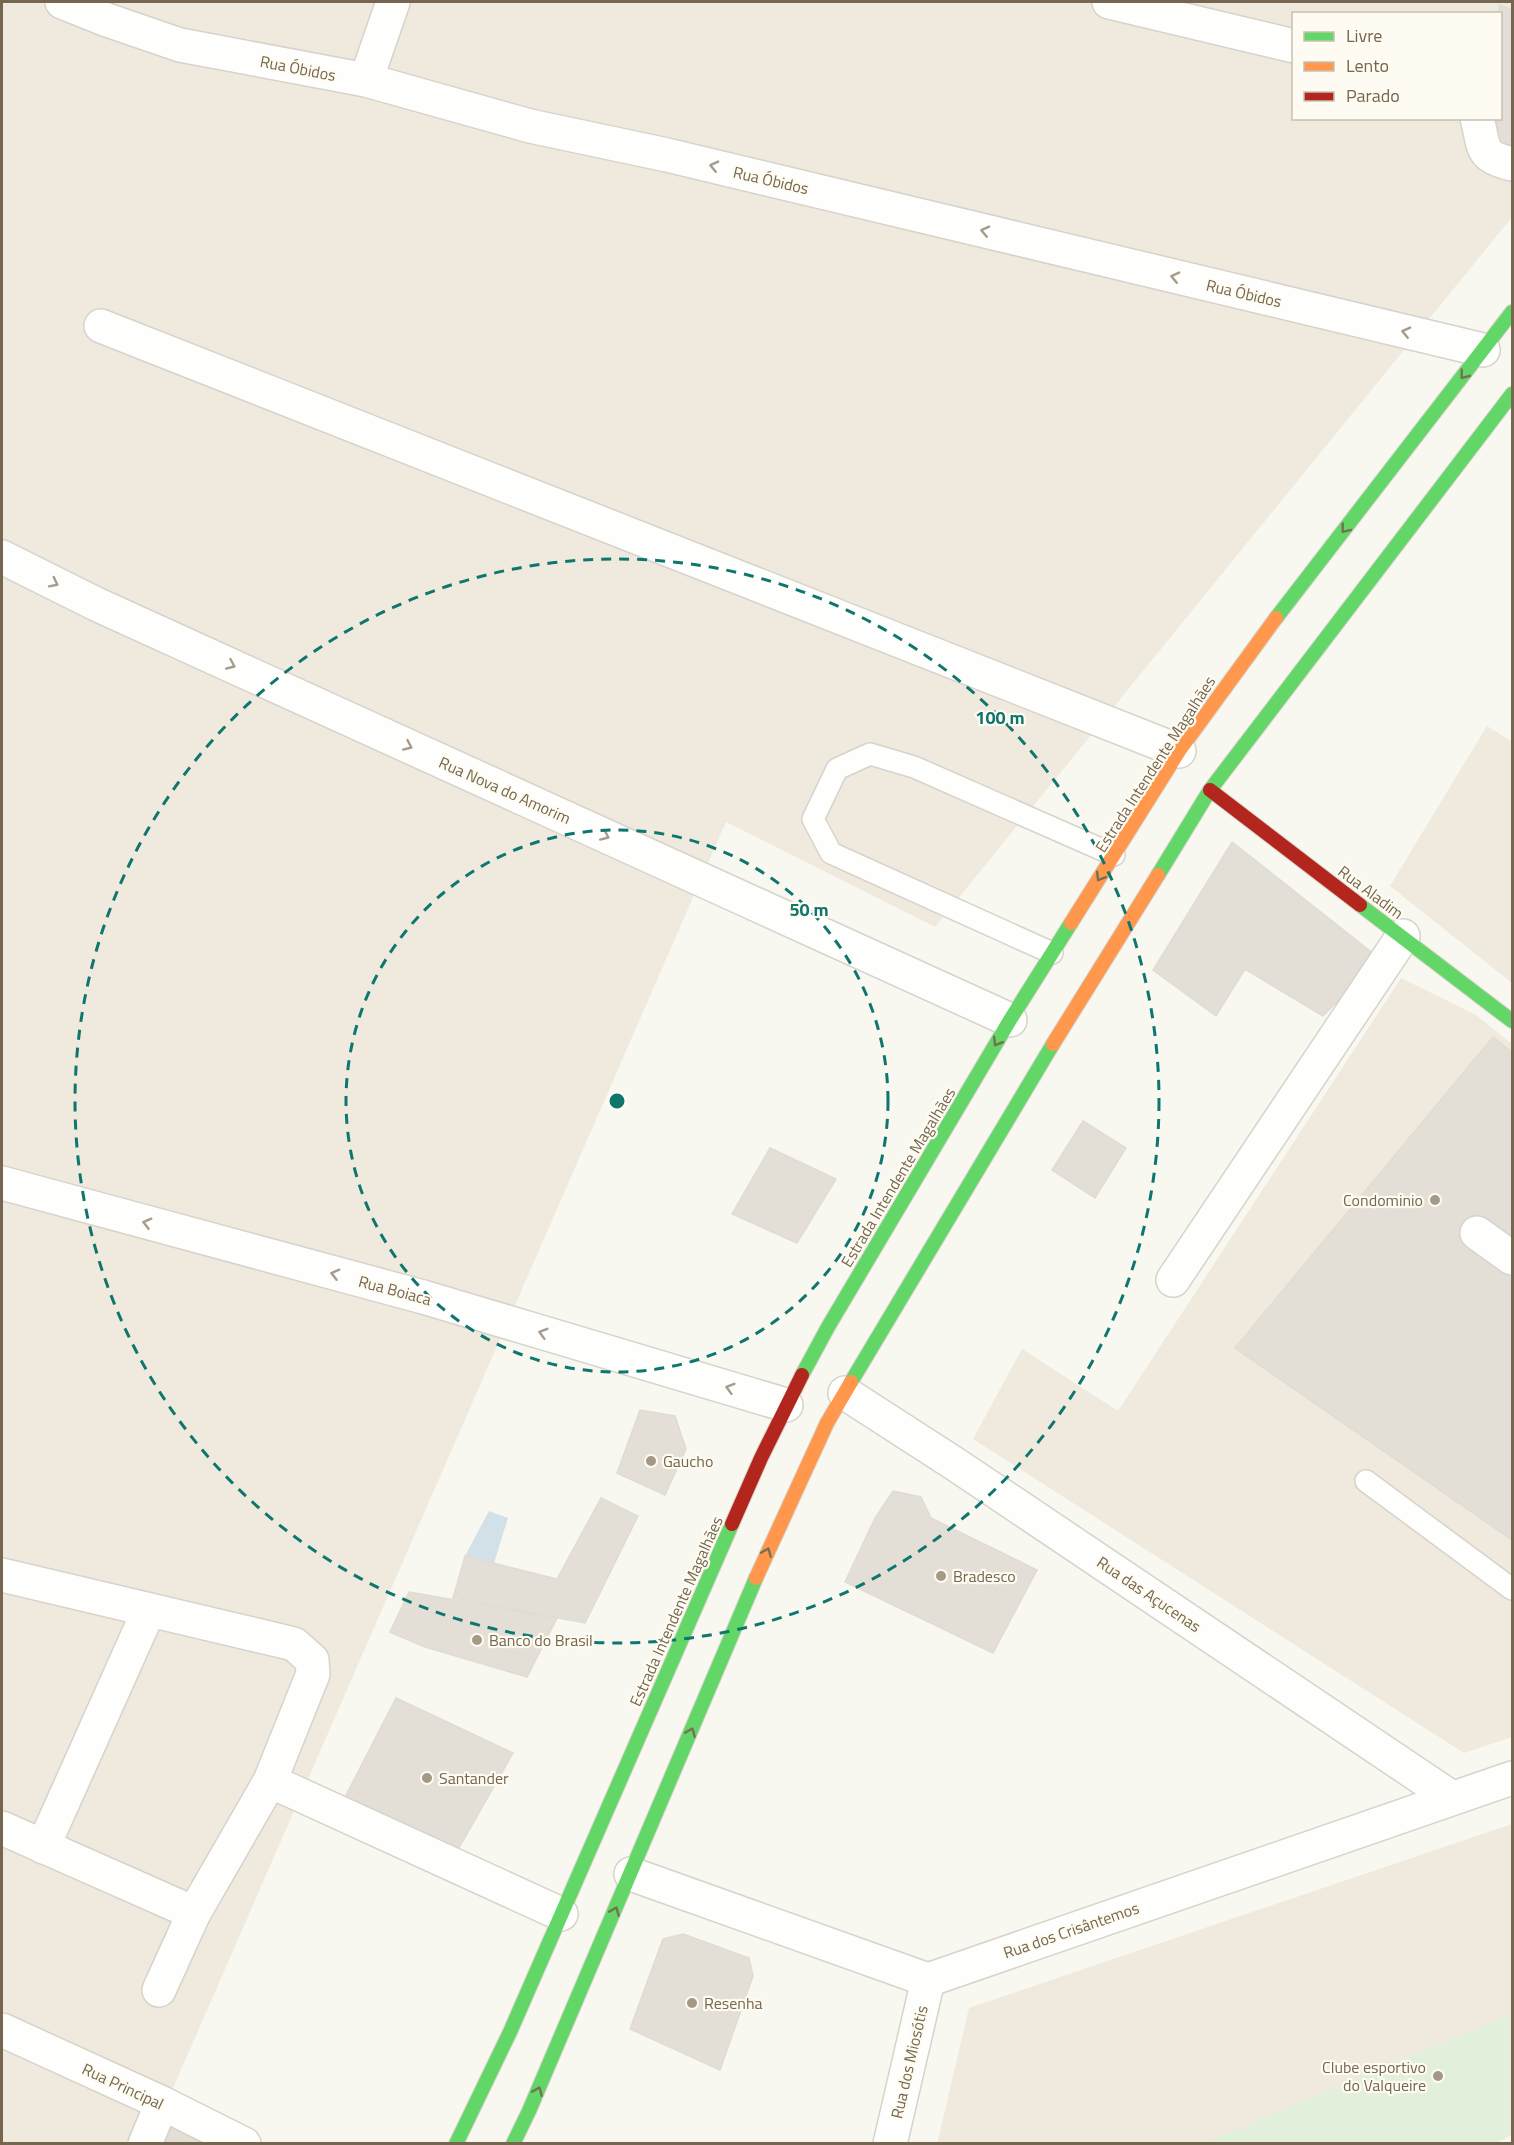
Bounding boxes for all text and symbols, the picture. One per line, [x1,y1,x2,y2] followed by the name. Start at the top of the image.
[1292,12,1502,120] legend
[1346,22,1382,49] text: Livre
[258,49,338,87] street label: Rua Óbidos
[1346,52,1389,79] text: Lento
[1346,82,1400,109] text: Parado
[731,160,811,200] street label: Rua Óbidos
[709,161,719,174] one-way arrow
[981,226,991,239] one-way arrow
[1170,271,1180,284] one-way arrow
[1204,273,1284,313] street label: Rua Óbidos
[1401,326,1411,339] one-way arrow
[1461,368,1472,379] one-way arrow
[1341,522,1352,533] one-way arrow
[47,576,58,587] one-way arrow
[224,658,235,670] one-way arrow
[1089,671,1221,857] street label: Estrada Intendente Magalhães
[975,704,1025,731] text: 100 m
[402,739,413,751] one-way arrow
[435,750,575,830] street label: Rua Nova do Amorim
[598,828,609,840] one-way arrow
[1333,859,1409,925] street label: Rua Aladim
[1096,870,1107,881] one-way arrow
[789,896,829,923] text: 50 m
[992,1036,1004,1046] one-way arrow
[835,1083,961,1271] street label: Estrada Intendente Magalhães
[607,1091,627,1111] centre of rings
[1343,1188,1423,1212] place label: Condominio
[1428,1193,1442,1207] marker: Condominio
[142,1217,152,1230] one-way arrow
[330,1268,340,1281] one-way arrow
[356,1269,434,1311] street label: Rua Boiaca
[538,1328,549,1340] one-way arrow
[725,1383,736,1395] one-way arrow
[663,1449,713,1473] place label: Gaucho
[644,1454,658,1468] marker: Gaucho
[623,1512,729,1710] street label: Estrada Intendente Magalhães
[760,1548,772,1559] one-way arrow
[1092,1550,1206,1638] street label: Rua das Açucenas
[953,1564,1016,1588] place label: Bradesco
[934,1569,948,1583] marker: Bradesco
[489,1628,593,1652] place label: Banco do Brasil
[470,1633,484,1647] marker: Banco do Brasil
[684,1727,696,1738] one-way arrow
[439,1766,509,1790] place label: Santander
[420,1771,434,1785] marker: Santander
[1000,1895,1142,1965] street label: Rua dos Crisântemos
[608,1907,620,1918] one-way arrow
[704,1991,763,2015] place label: Resenha
[685,1996,699,2010] marker: Resenha
[884,2003,934,2121] street label: Rua dos Miosótis
[1322,2055,1426,2097] place label: Clube esportivo do Valqueire
[78,2057,168,2115] street label: Rua Principal
[1431,2069,1445,2083] marker: Clube esportivo do Valqueire
[531,2086,543,2097] one-way arrow

